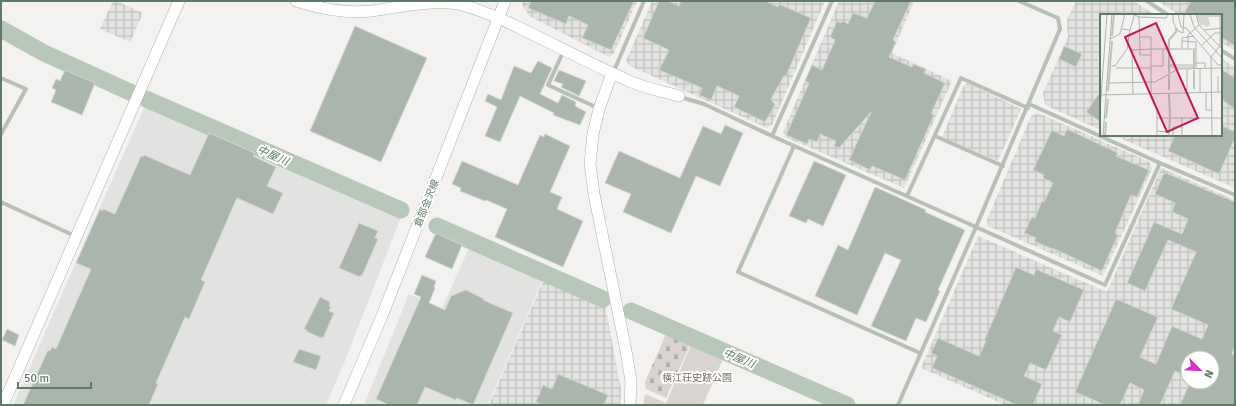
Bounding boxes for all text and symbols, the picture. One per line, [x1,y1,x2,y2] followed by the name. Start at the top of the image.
[1100,14,1222,136] inset map
[255,143,291,169] water label: 中屋川
[412,178,442,229] street label: 倉部金沢線
[721,346,757,371] water label: 中屋川
[1180,350,1220,390] north arrow
[18,364,91,390] scale bar
[1201,368,1216,380] text: N
[24,371,49,386] text: 50 m
[662,372,732,384] park label: 横江荘史跡公園

